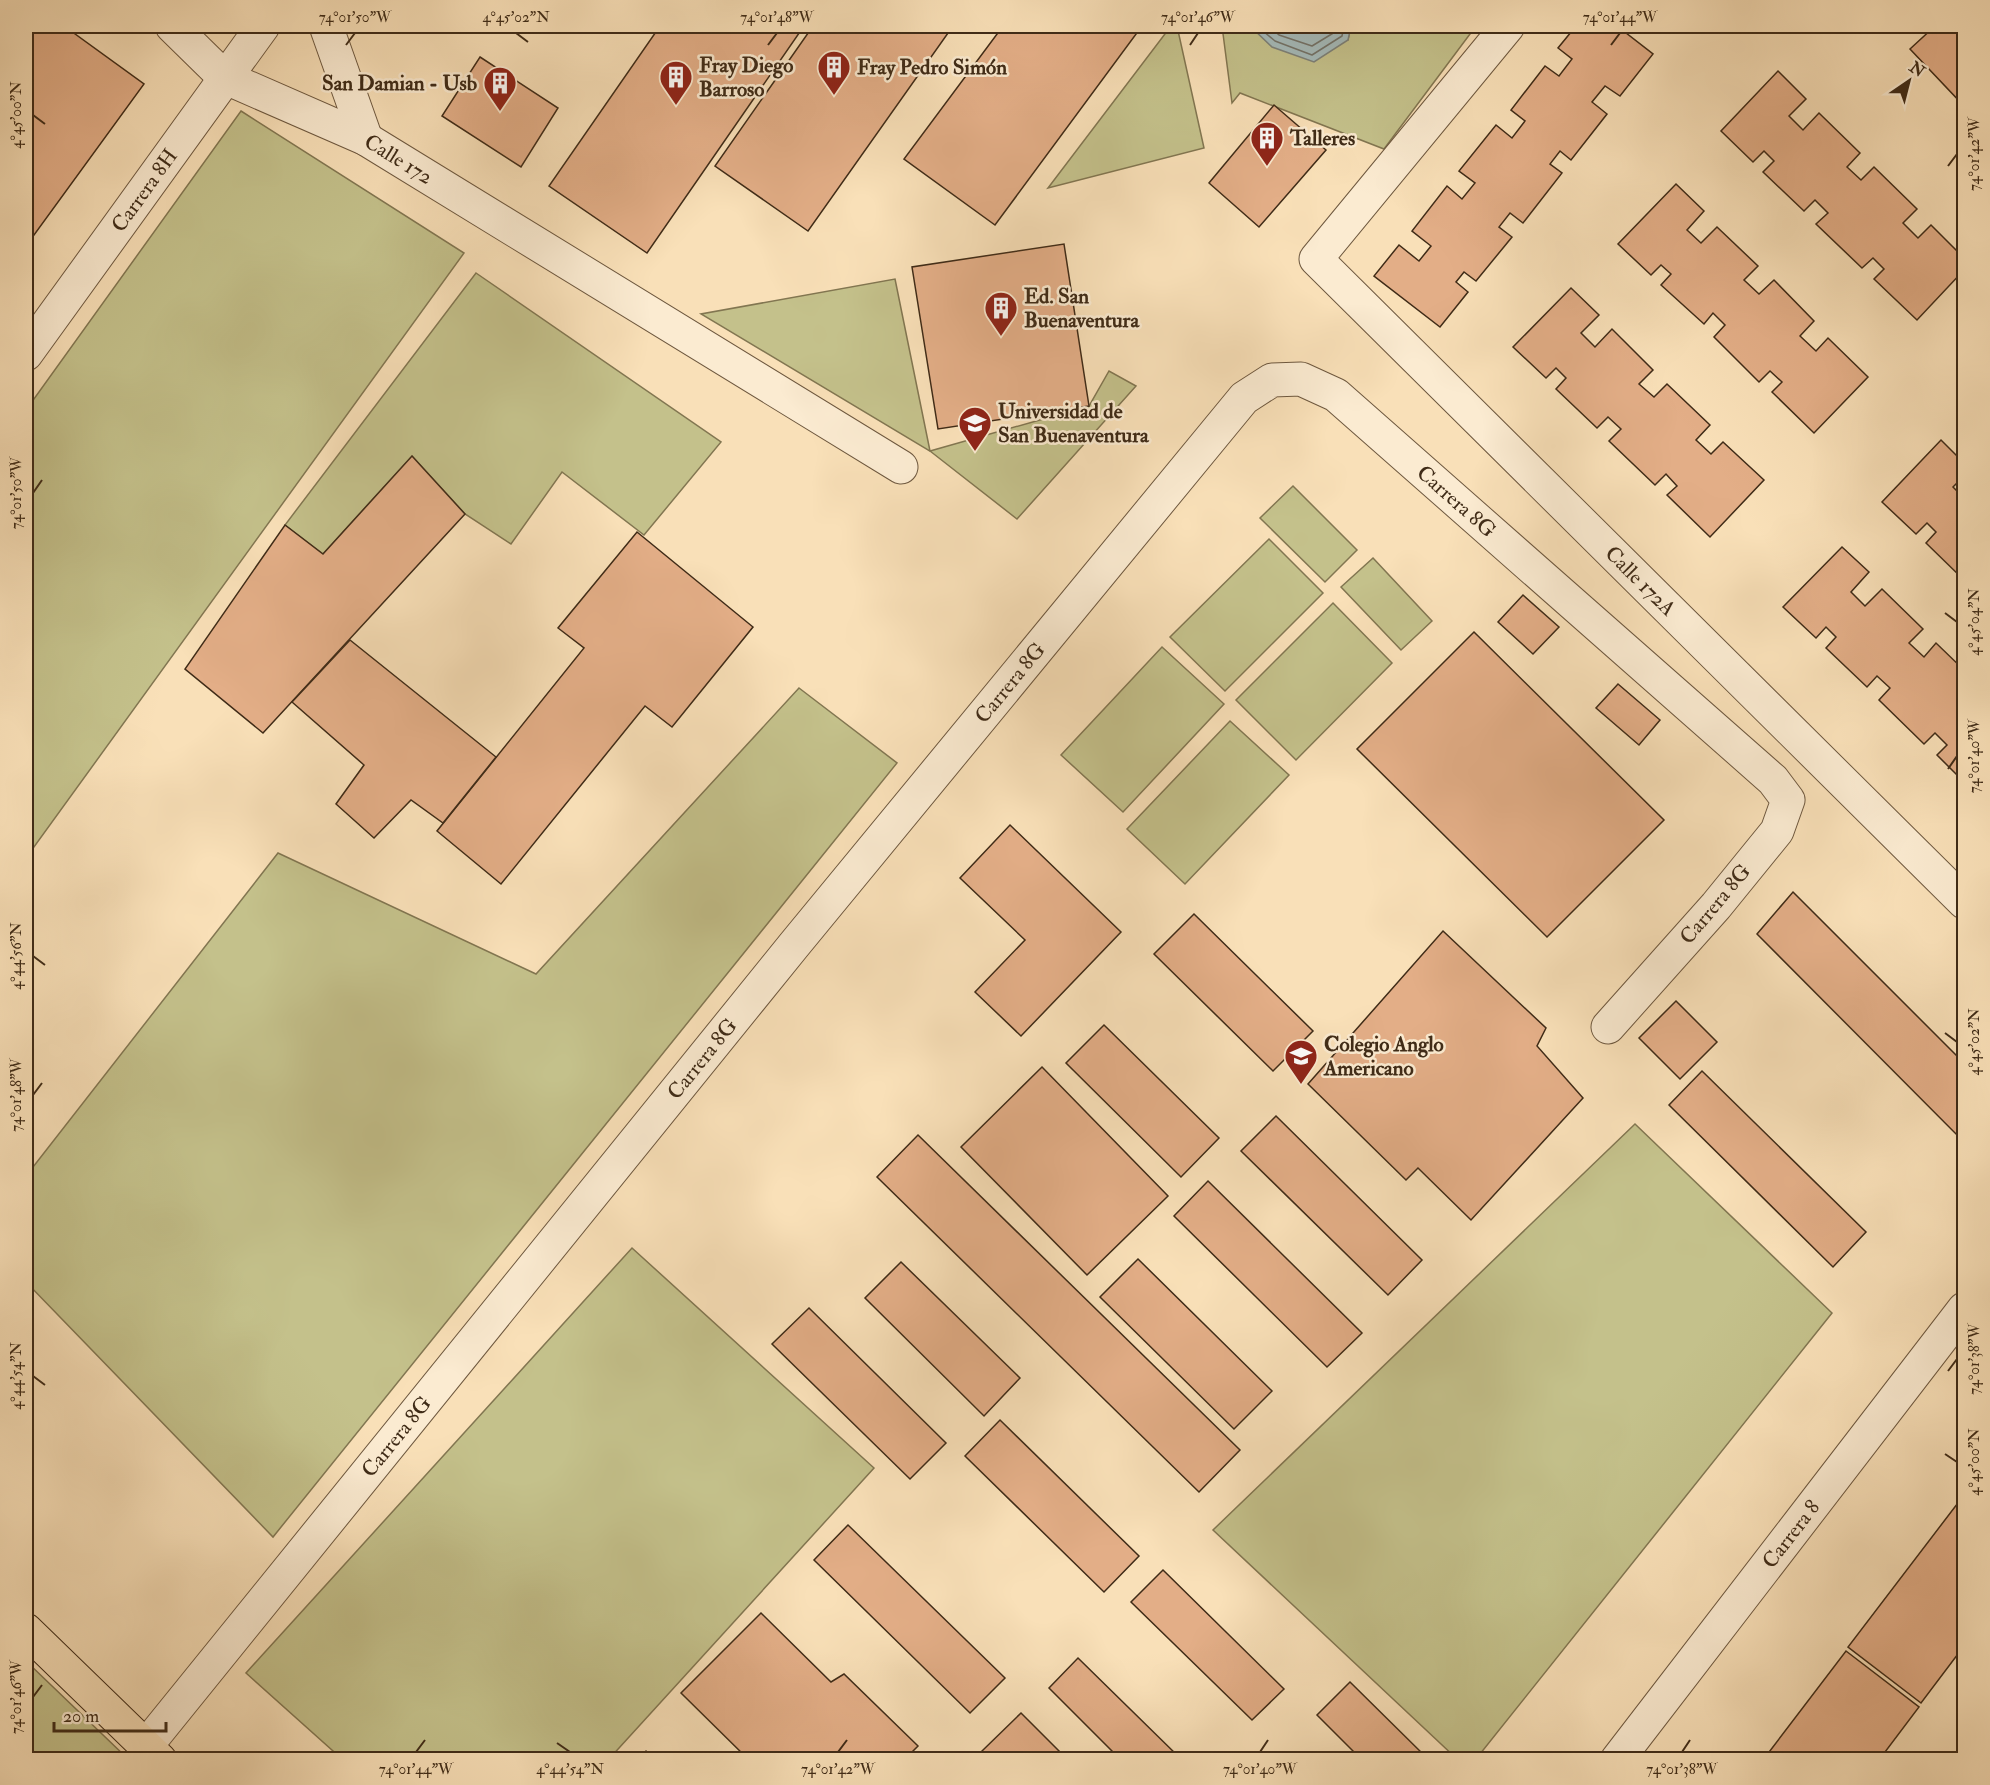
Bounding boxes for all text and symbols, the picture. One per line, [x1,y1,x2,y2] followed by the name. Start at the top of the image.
[319,8,392,27] text: 74°01'50"W
[482,8,550,27] text: 4°45'02"N
[740,8,815,27] text: 74°01'48"W
[1161,8,1236,27] text: 74°01'46"W
[1583,8,1658,27] text: 74°01'44"W
[816,49,852,96] building icon: Fray Pedro Simón
[1879,51,1939,111] north arrow
[699,52,793,103] place label: Fray Diego Barroso
[857,54,1007,81] place label: Fray Pedro Simón
[1905,57,1929,82] text: N
[658,59,694,106] building icon: Fray Diego Barroso
[482,65,518,112] building icon: San Damian - Usb
[322,70,478,97] place label: San Damian - Usb
[7,81,26,149] text: 4°45'00"N
[1965,116,1984,191] text: 74°01'42"W
[1249,120,1285,167] building icon: Talleres
[1289,125,1355,152] place label: Talleres
[359,128,438,191] street label: Calle 172
[106,144,184,237] street label: Carrera 8H
[1024,283,1140,334] place label: Ed. San Buenaventura
[983,290,1019,337] building icon: Ed. San Buenaventura
[998,398,1150,449] place label: Universidad de San Buenaventura
[957,405,993,452] school or university icon: Universidad de San Buenaventura
[7,456,26,529] text: 74°01'50"W
[1411,459,1501,544] street label: Carrera 8G
[1599,540,1681,622] street label: Calle 172A
[1965,588,1984,656] text: 4°45'04"N
[969,637,1051,729] street label: Carrera 8G
[1965,718,1984,793] text: 74°01'40"W
[1674,859,1757,950] street label: Carrera 8G
[7,922,26,990] text: 4°44'56"N
[1965,1008,1984,1076] text: 4°45'02"N
[661,1013,743,1105] street label: Carrera 8G
[1323,1031,1444,1082] place label: Colegio Anglo Americano
[1283,1038,1319,1085] school or university icon: Colegio Anglo Americano
[7,1057,26,1132] text: 74°01'48"W
[1965,1323,1984,1395] text: 74°01'38"W
[7,1342,26,1410] text: 4°44'54"N
[356,1391,438,1483] street label: Carrera 8G
[1965,1428,1984,1496] text: 4°45'00"N
[1756,1495,1826,1574] street label: Carrera 8
[7,1659,26,1734] text: 74°01'46"W
[54,1695,166,1733] scale bar
[63,1705,99,1728] text: 20 m
[379,1760,454,1779] text: 74°01'44"W
[536,1760,604,1779] text: 4°44'54"N
[801,1760,876,1779] text: 74°01'42"W
[1223,1760,1298,1779] text: 74°01'40"W
[1646,1760,1718,1779] text: 74°01'38"W

